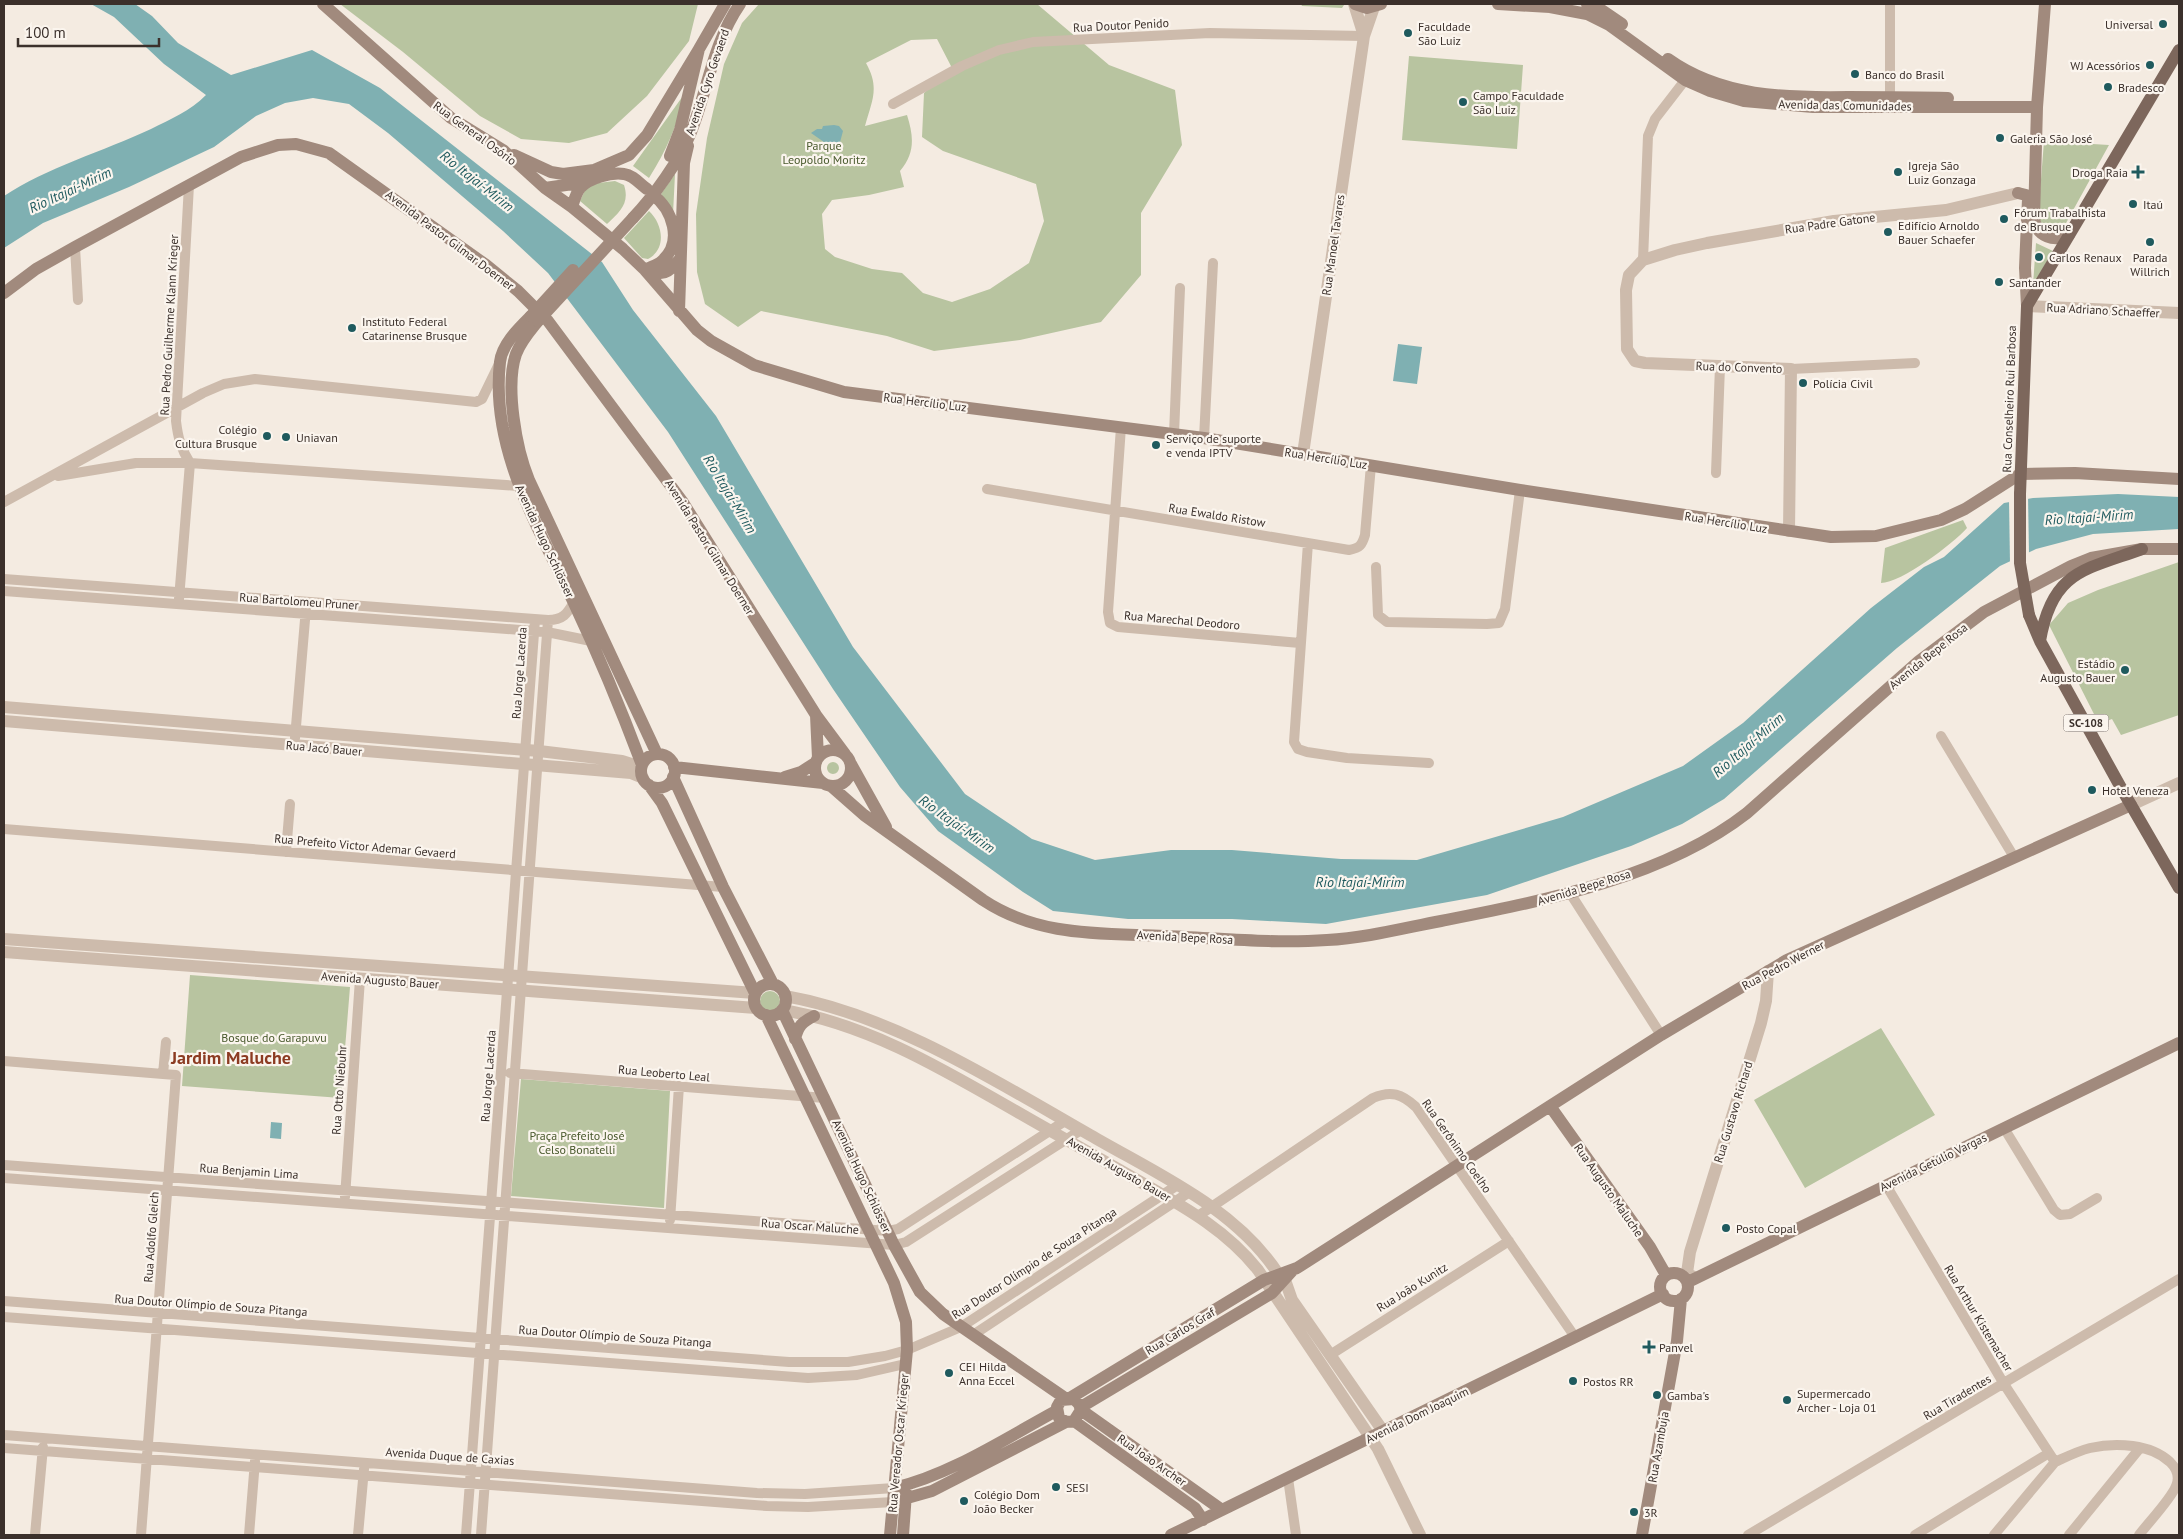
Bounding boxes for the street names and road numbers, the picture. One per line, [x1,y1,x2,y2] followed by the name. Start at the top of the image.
[1073,15,1169,35] street label: Rua Doutor Penido
[682,27,732,137] street label: Avenida Cyro Gevaerd
[1778,96,1912,114] street label: Avenida das Comunidades
[431,98,519,168] street label: Rua General Osório
[383,187,517,293] street label: Avenida Pastor Gilmar Doerner
[1318,194,1348,296] street label: Rua Manoel Tavares
[1784,209,1876,237] street label: Rua Padre Gatone
[157,234,181,416] street label: Rua Pedro Guilherme Klann Krieger
[2046,300,2160,320] street label: Rua Adriano Schaeffer
[1999,325,2019,473] street label: Rua Conselheiro Rui Barbosa
[1695,358,1783,376] street label: Rua do Convento
[883,389,967,415] street label: Rua Hercílio Luz
[1284,444,1368,472] street label: Rua Hercílio Luz
[662,476,758,618] street label: Avenida Pastor Gilmar Doerner
[512,482,578,600] street label: Avenida Hugo Schlösser
[1167,500,1267,530] street label: Rua Ewaldo Ristow
[1684,508,1768,536] street label: Rua Hercílio Luz
[239,589,359,613] street label: Rua Bartolomeu Pruner
[1123,607,1241,633] street label: Rua Marechal Deodoro
[1886,620,1970,692] street label: Avenida Bepe Rosa
[508,627,530,719] street label: Rua Jorge Lacerda
[2064,714,2108,731] road number: SC-108
[285,737,363,759] street label: Rua Jacó Bauer
[274,831,456,861] street label: Rua Prefeito Victor Ademar Gevaerd
[1536,866,1632,908] street label: Avenida Bepe Rosa
[1136,927,1234,947] street label: Avenida Bepe Rosa
[1739,937,1827,993] street label: Rua Pedro Werner
[321,968,439,992] street label: Avenida Augusto Bauer
[477,1030,499,1122] street label: Rua Jorge Lacerda
[328,1045,350,1135] street label: Rua Otto Niebuhr
[1710,1059,1756,1165] street label: Rua Gustavo Richard
[617,1062,711,1085] street label: Rua Leoberto Leal
[1419,1096,1495,1196] street label: Rua Gerônimo Coelho
[829,1117,895,1235] street label: Avenida Hugo Schlösser
[1877,1130,1989,1194] street label: Avenida Getúlio Vargas
[1064,1133,1174,1205] street label: Avenida Augusto Bauer
[1571,1140,1647,1240] street label: Rua Augusto Maluche
[199,1160,299,1182] street label: Rua Benjamin Lima
[140,1191,162,1283] street label: Rua Adolfo Gleich
[949,1204,1119,1322] street label: Rua Doutor Olímpio de Souza Pitanga
[761,1215,859,1237] street label: Rua Oscar Maluche
[1374,1259,1450,1315] street label: Rua João Kunitz
[1941,1262,2017,1374] street label: Rua Arthur Kistemacher
[114,1291,308,1319] street label: Rua Doutor Olímpio de Souza Pitanga
[1142,1304,1219,1358] street label: Rua Carlos Graf
[518,1322,712,1350] street label: Rua Doutor Olímpio de Souza Pitanga
[1920,1371,1994,1423] street label: Rua Tiradentes
[884,1373,912,1513] street label: Rua Vereador Oscar Krieger
[1363,1384,1471,1446] street label: Avenida Dom Joaquim
[1644,1410,1672,1484] street label: Rua Azambuja
[1115,1431,1189,1489] street label: Rua João Archer
[385,1444,515,1468] street label: Avenida Duque de Caxias

